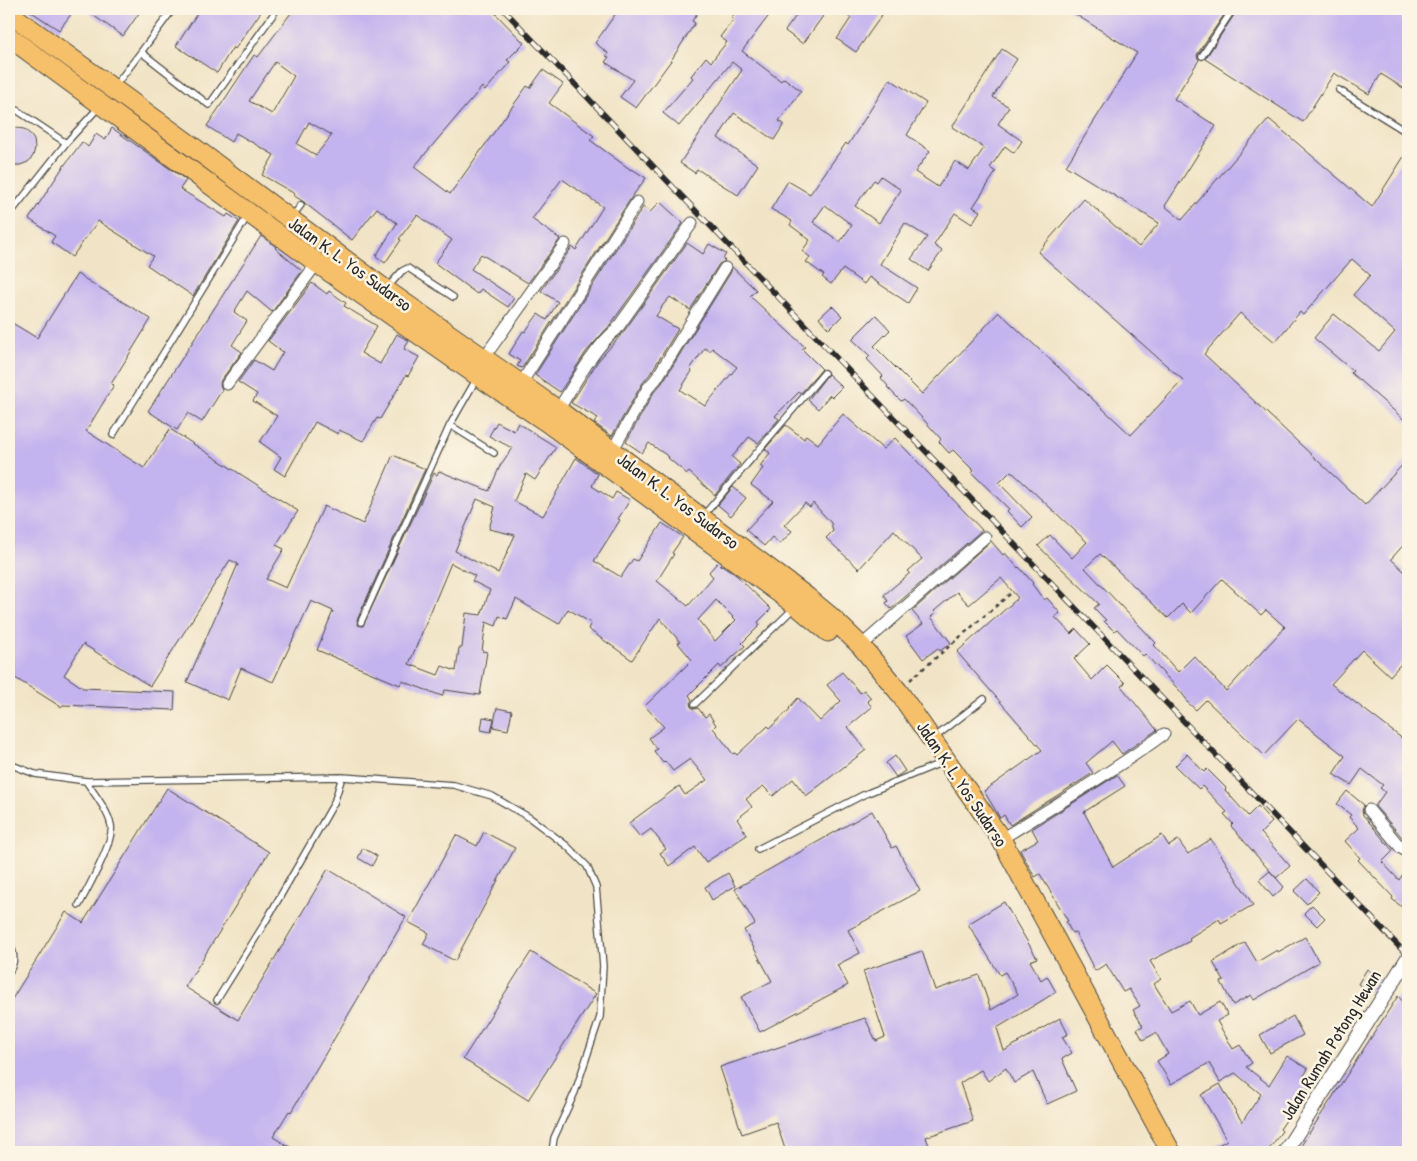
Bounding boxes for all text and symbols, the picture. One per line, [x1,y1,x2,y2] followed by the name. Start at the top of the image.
[284,210,417,317] street label: Jalan K. L. Yos Sudarso
[612,446,744,555] street label: Jalan K. L. Yos Sudarso
[911,716,1014,852] street label: Jalan K. L. Yos Sudarso
[1274,965,1387,1125] street label: Jalan Rumah Potong Hewan

